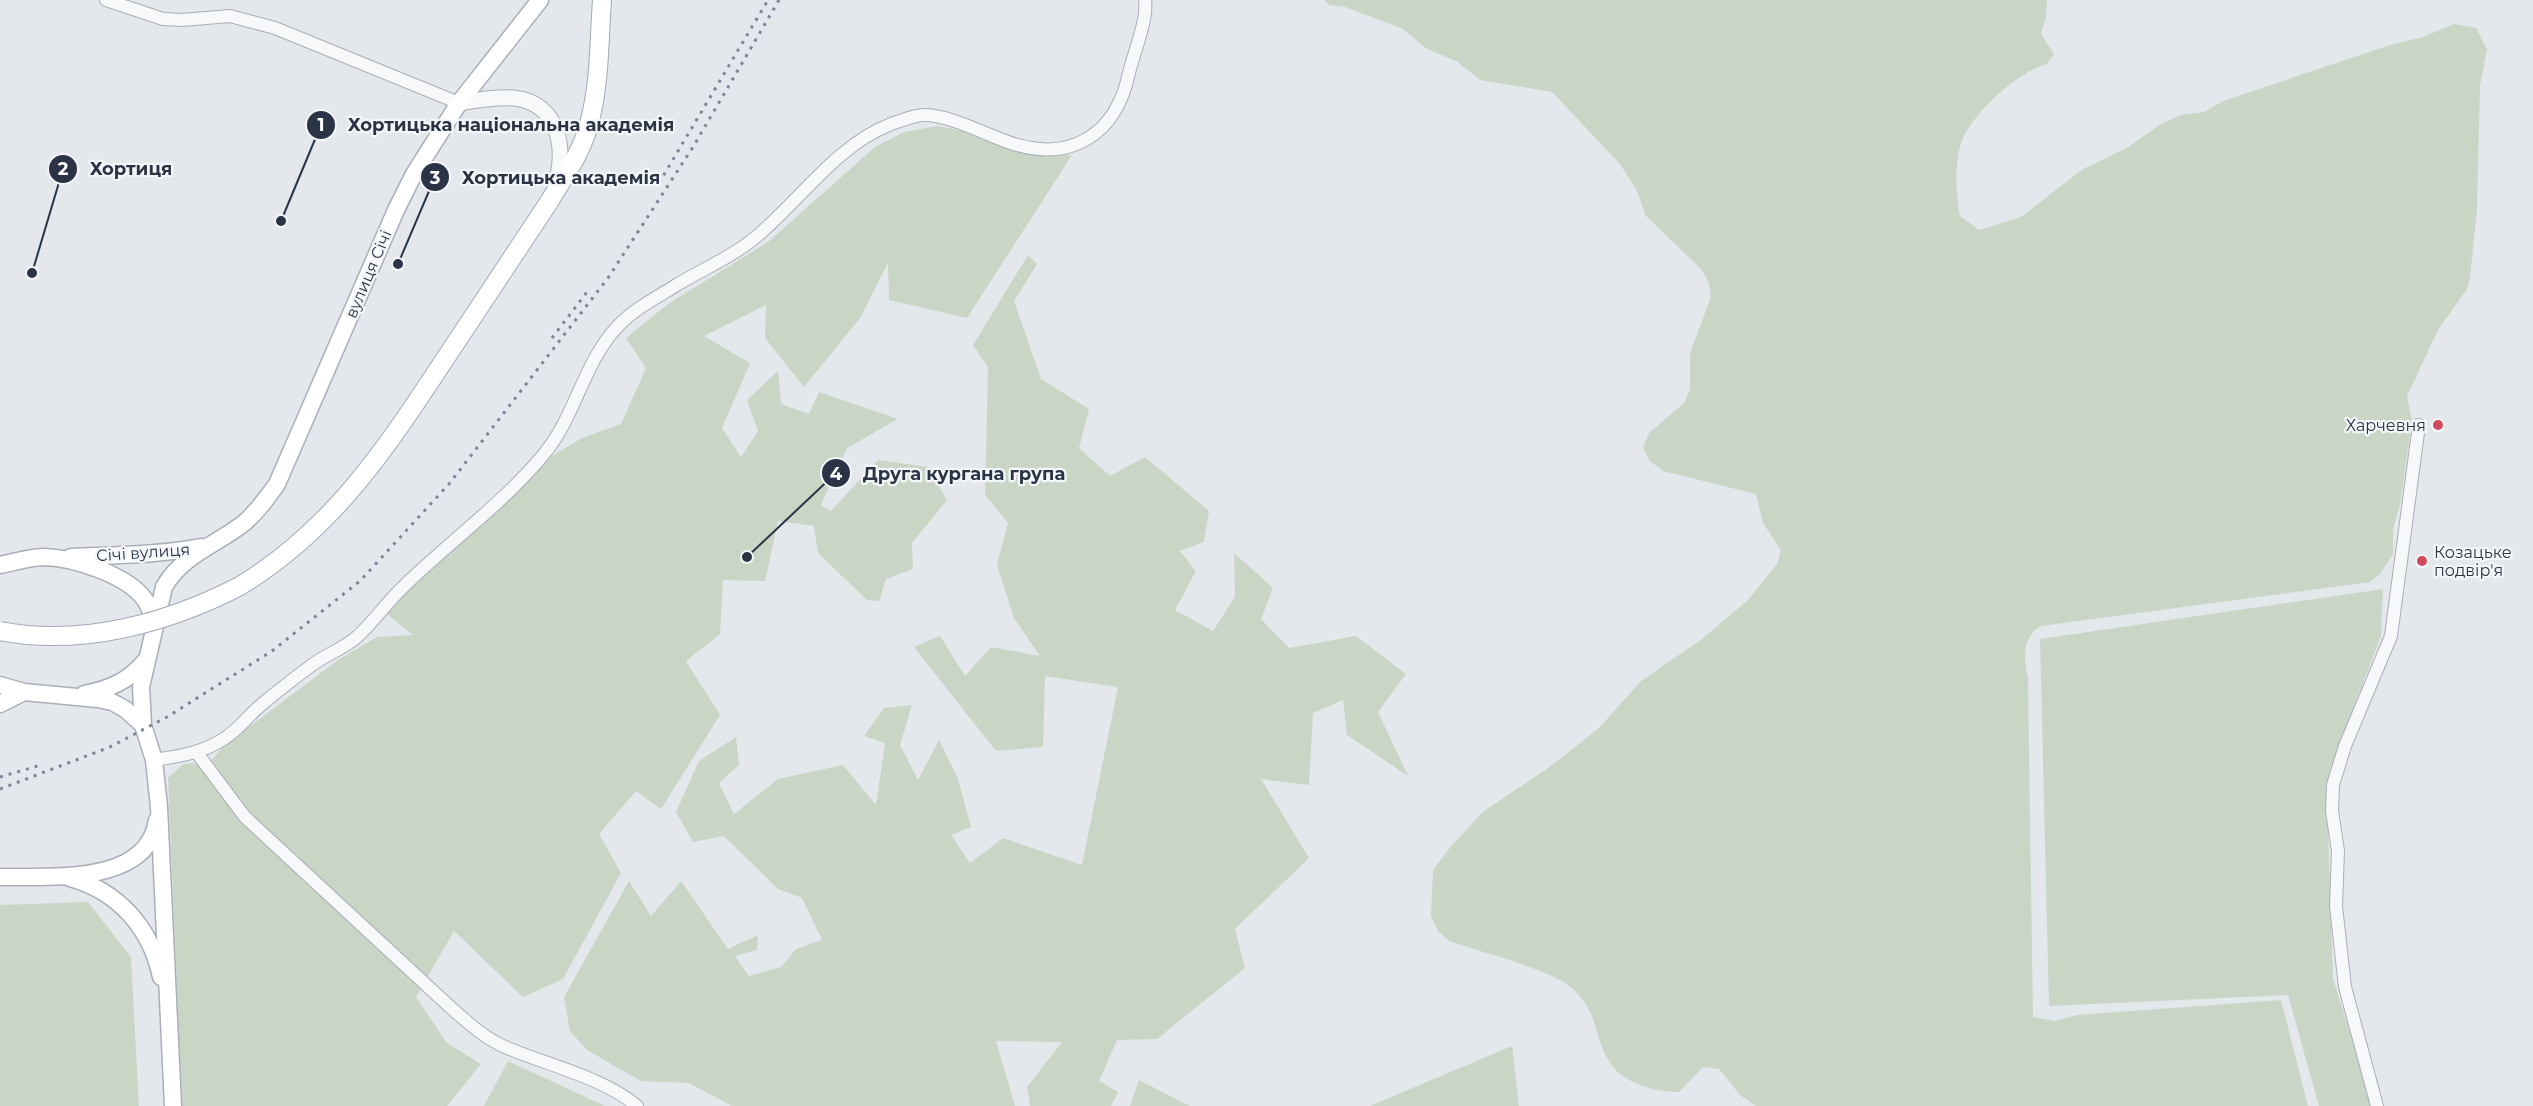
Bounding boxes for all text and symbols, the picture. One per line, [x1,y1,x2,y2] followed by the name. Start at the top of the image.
[306,107,686,143] callout: Хортицька національна академія
[317,114,325,136] text: 1
[348,114,674,136] text: Хортицька національна академія
[48,151,185,187] callout: Хортиця
[58,158,69,180] text: 2
[90,158,172,180] text: Хортиця
[420,159,673,195] callout: Хортицька академія
[429,167,441,189] text: 3
[462,167,660,189] text: Хортицька академія
[341,227,396,321] street label: вулиця Січі
[2346,416,2426,435] place label: Харчевня
[2431,418,2445,432] marker: Харчевня
[821,455,1077,491] callout: Друга кургана група
[830,463,843,485] text: 4
[863,463,1065,485] text: Друга кургана група
[95,540,191,565] street label: Січі вулиця
[2434,543,2512,580] place label: Козацьке подвір'я
[2415,554,2429,568] marker: Козацьке подвір'я

